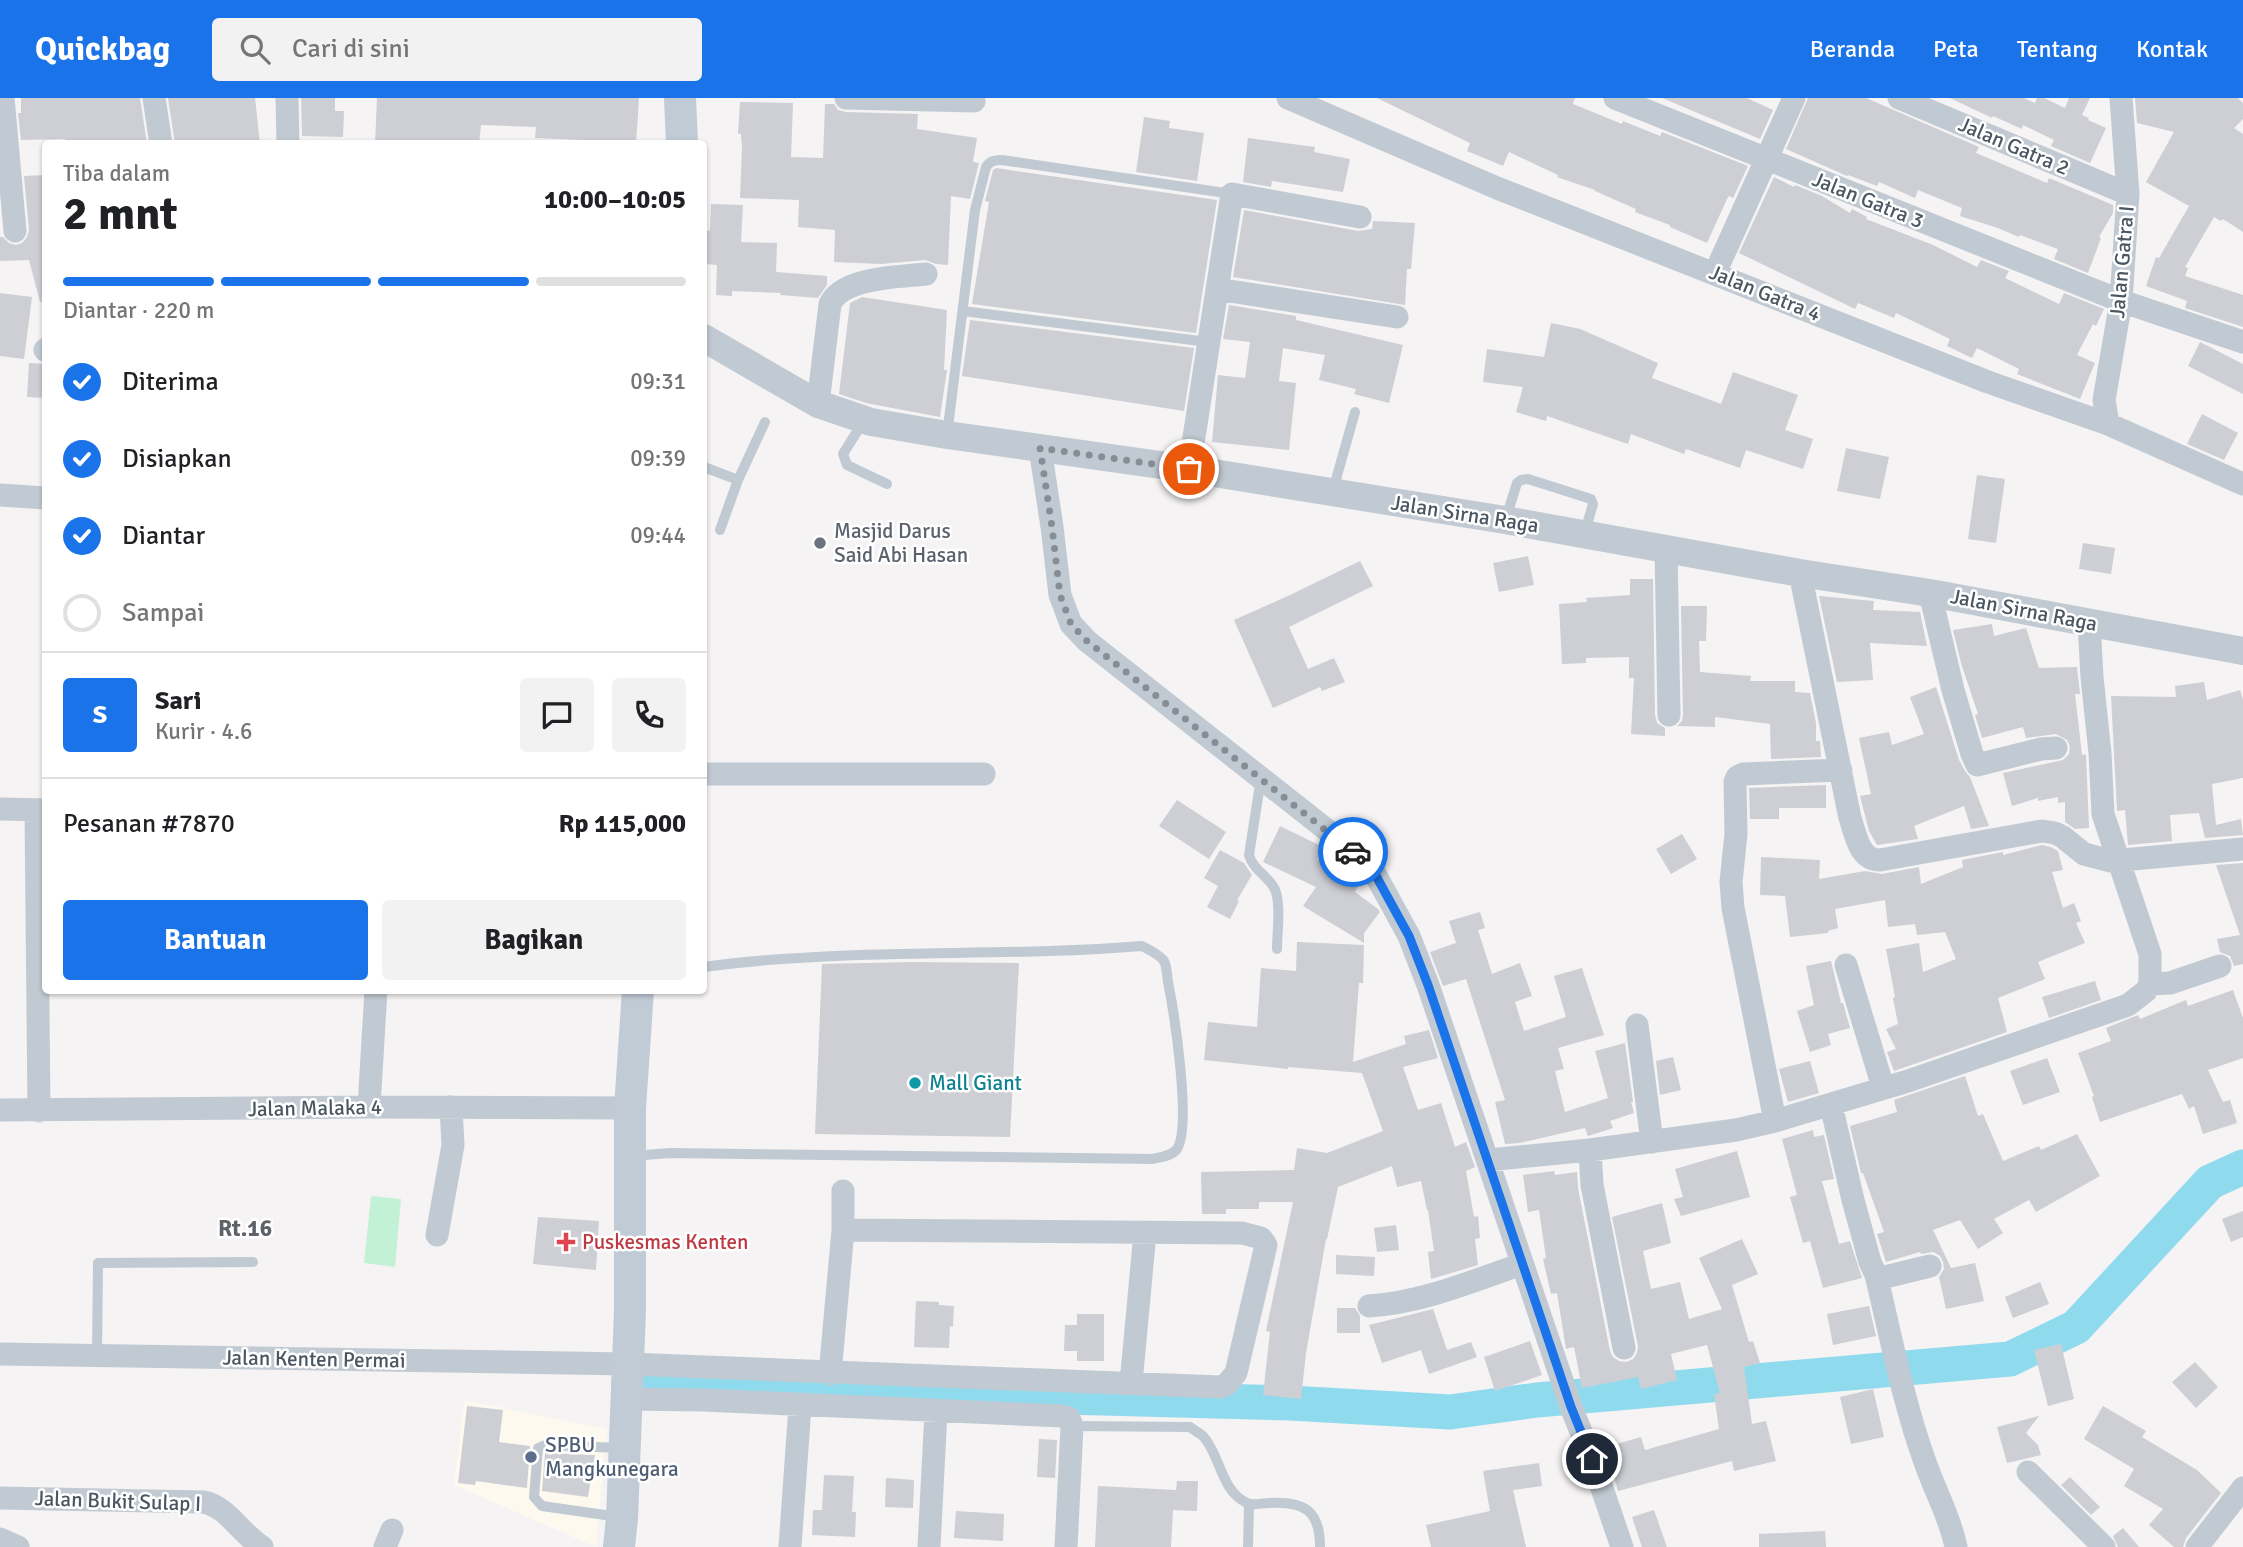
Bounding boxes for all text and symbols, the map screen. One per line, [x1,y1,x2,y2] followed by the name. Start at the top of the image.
[212,18,702,81] search box
[35,29,170,70] text: Quickbag
[236,30,274,68] icon: search
[292,33,410,65] text: Cari di sini
[1810,34,1895,64] text: Beranda
[1933,34,1979,64] text: Peta
[2017,34,2098,64] text: Tentang
[2136,34,2208,64] text: Kontak
[1955,111,2073,181] street label: Jalan Gatra 2
[63,159,170,188] text: Tiba dalam
[1808,166,1928,234] street label: Jalan Gatra 3
[544,184,686,216] text: 10:00–10:05
[63,186,178,242] text: 2 mnt
[2104,205,2140,319] street label: Jalan Gatra I
[1705,259,1825,327] street label: Jalan Gatra 4
[63,296,214,325] text: Diantar · 220 m
[63,363,101,401] icon: check
[122,366,219,398] text: Diterima
[630,367,686,396] text: 09:31
[1159,439,1219,499] pin
[63,440,101,478] icon: check
[122,443,232,475] text: Disiapkan
[630,444,686,473] text: 09:39
[1170,450,1208,488] icon: bag
[1389,490,1541,538] street label: Jalan Sirna Raga
[63,517,101,555] icon: check
[834,518,968,568] place label: Masjid Darus Said Abi Hasan
[122,520,205,552] text: Diantar
[630,521,686,550] text: 09:44
[812,535,828,551] marker: Masjid Darus Said Abi Hasan
[1948,583,2100,637] street label: Jalan Sirna Raga
[122,597,204,629] text: Sampai
[520,678,594,752] button: chat
[612,678,686,752] button: phone
[155,685,201,717] text: Sari
[93,699,107,731] text: S
[155,717,252,746] text: Kurir · 4.6
[63,808,235,840] text: Pesanan #7870
[558,808,686,840] text: Rp 115,000
[1318,817,1388,887] courier
[1334,833,1372,871] icon: car
[63,900,368,980] button: Bantuan
[382,900,686,980] button: Bagikan
[929,1070,1022,1096] place label: Mall Giant
[907,1075,923,1091] marker: Mall Giant
[248,1094,382,1122] street label: Jalan Malaka 4
[218,1214,272,1243] district label: Rt.16
[582,1229,749,1255] place label: Puskesmas Kenten
[556,1232,576,1252] marker: Puskesmas Kenten
[222,1344,406,1374] street label: Jalan Kenten Permai
[1562,1429,1622,1489] pin
[545,1432,679,1482] place label: SPBU Mangkunegara
[1573,1440,1611,1478] icon: home
[523,1449,539,1465] marker: SPBU Mangkunegara
[34,1485,202,1517] street label: Jalan Bukit Sulap I

